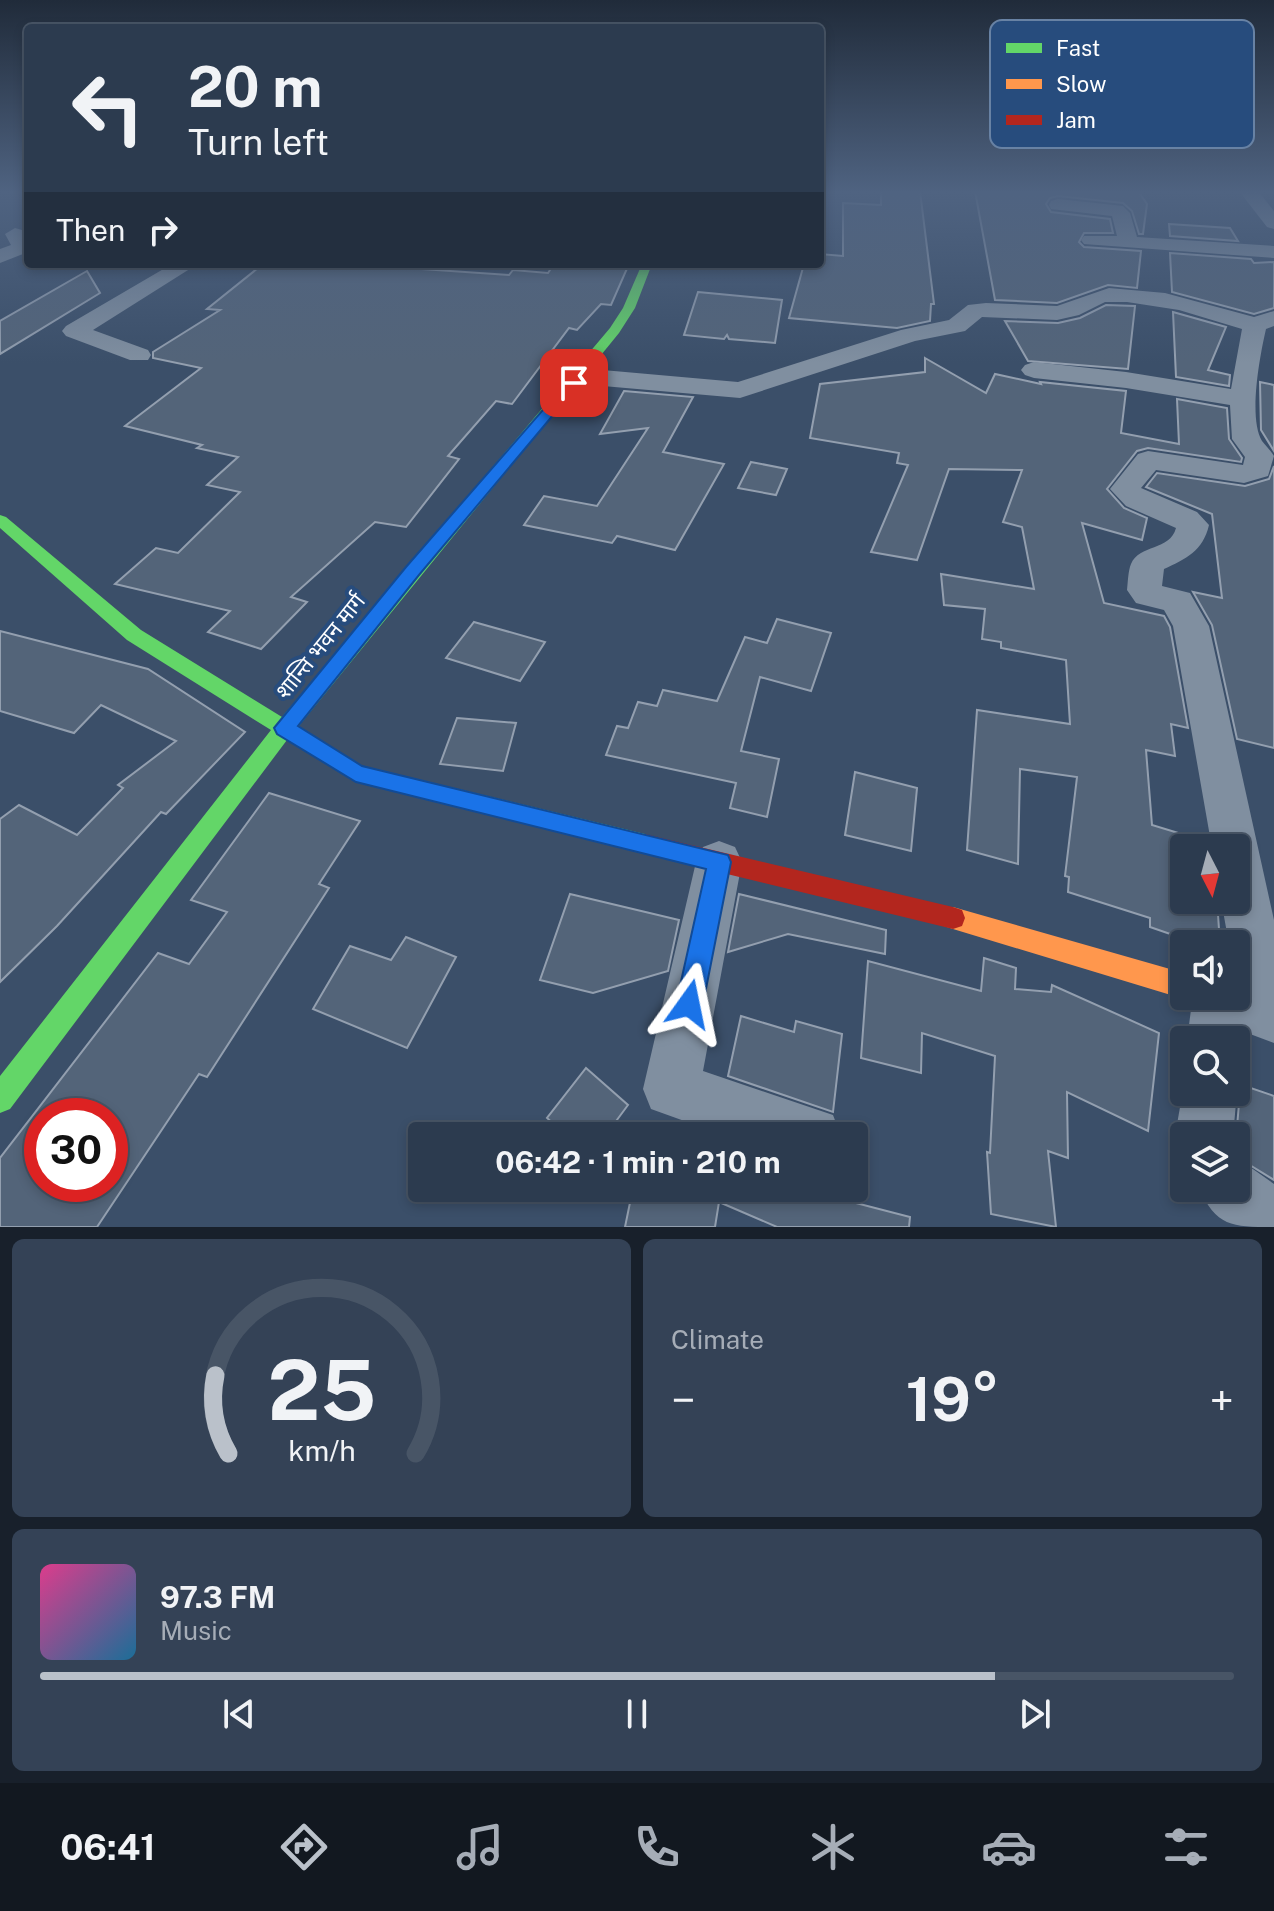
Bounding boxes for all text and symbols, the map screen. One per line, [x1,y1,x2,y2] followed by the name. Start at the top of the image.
[990,20,1254,148] legend
[1056,35,1100,61] text: Fast
[188,54,322,120] text: 20 m
[56,56,160,160] icon: left
[1056,71,1106,97] text: Slow
[1056,107,1096,133] text: Jam
[188,121,329,163] text: Turn left
[141,208,185,252] icon: right
[56,212,125,248] text: Then
[540,349,608,417] pin
[552,361,596,405] icon: arrive
[270,587,371,704] street label: शान्ति भवन मार्ग
[1170,834,1250,914] north arrow
[1170,834,1250,1202] map controls
[1170,930,1250,1010] button: sound
[647,962,731,1046] position arrow
[1170,1026,1250,1106] button: search
[24,1098,128,1202] speed limit sign: 30
[1170,1122,1250,1202] button: layers
[495,1144,781,1180] text: 06:42 · 1 min · 210 m
[671,1324,764,1355] text: Climate
[267,1341,376,1439] text: 25
[906,1364,999,1435] text: 19°
[671,1374,695,1426] text: −
[1210,1374,1234,1426] text: +
[288,1434,355,1467] text: km/h
[160,1579,275,1615] text: 97.3 FM
[160,1615,232,1646] text: Music
[217,1692,261,1736] icon: previous
[615,1692,659,1736] icon: pause
[1013,1692,1057,1736] icon: next
[276,1819,332,1875] icon: directions
[452,1819,508,1875] icon: music
[629,1819,685,1875] icon: phone
[805,1819,861,1875] icon: climate
[981,1819,1037,1875] icon: car
[1158,1819,1214,1875] icon: filters
[60,1826,156,1868] text: 06:41

